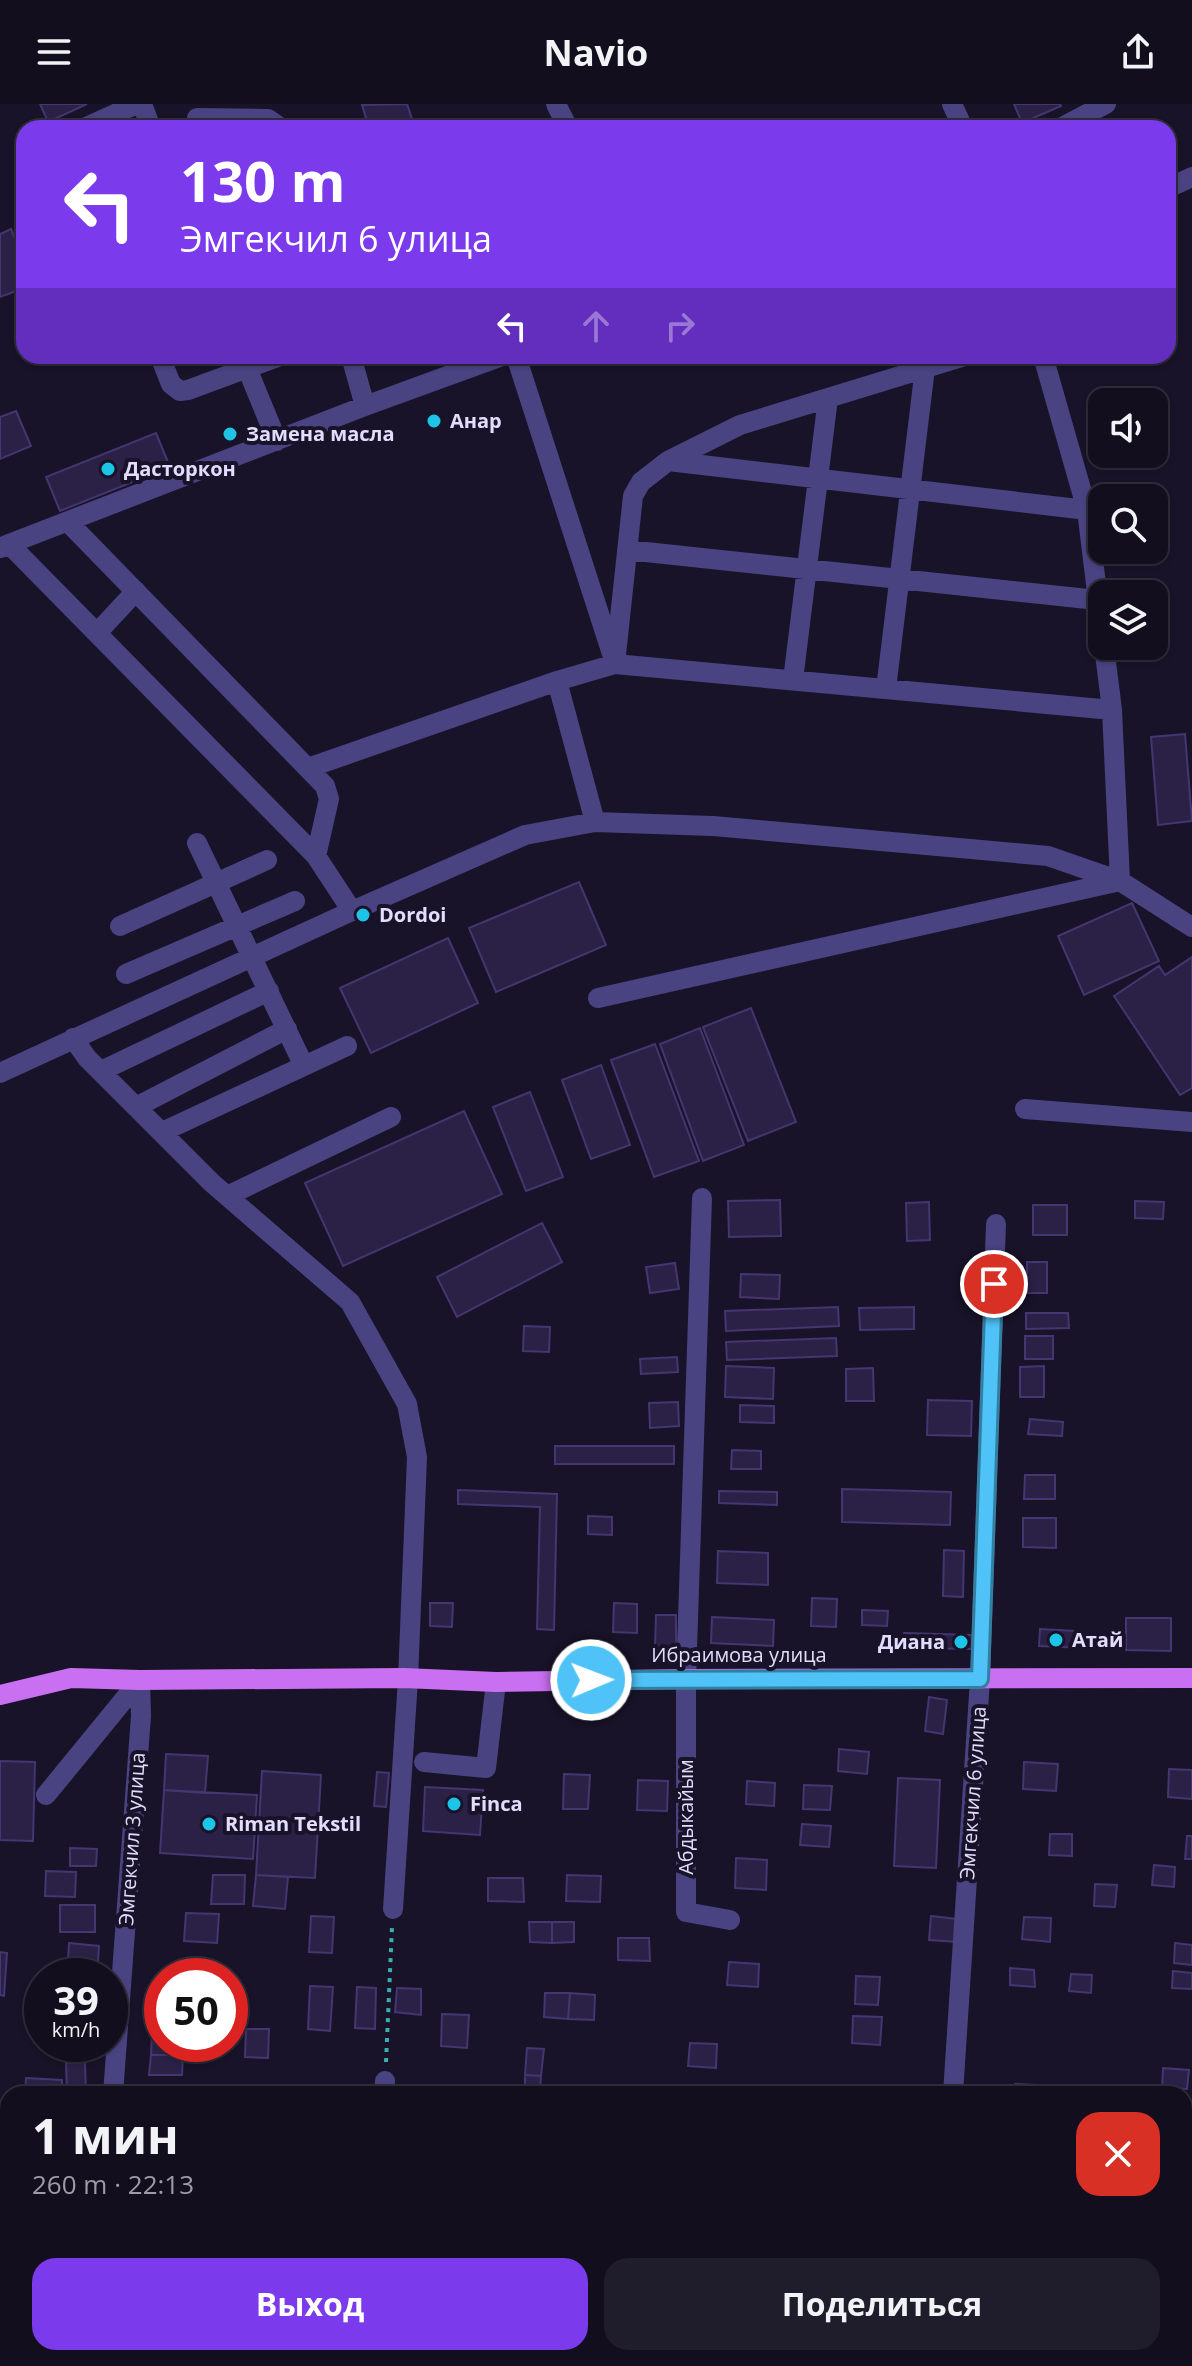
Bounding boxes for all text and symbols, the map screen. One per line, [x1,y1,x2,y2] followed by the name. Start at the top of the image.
[544,28,648,77] text: Navio
[32,30,76,74] icon: menu
[1116,30,1160,74] icon: share
[180,142,346,218] text: 130 m
[48,152,152,256] icon: left
[180,214,492,263] text: Эмгекчил 6 улица
[490,304,534,348] icon: left
[574,304,618,348] icon: ahead
[658,304,702,348] icon: right
[1088,388,1168,660] map controls
[1088,388,1168,468] button: sound
[450,407,502,434] place label: Анар
[425,412,443,430] marker: Анар
[246,420,395,447] place label: Замена масла
[221,425,239,443] marker: Замена масла
[124,455,236,482] place label: Дасторкон
[99,460,117,478] marker: Дасторкон
[1088,484,1168,564] button: search
[1088,580,1168,660] button: layers
[379,901,446,928] place label: Dordoi
[354,906,372,924] marker: Dordoi
[960,1250,1028,1318] pin
[972,1262,1016,1306] icon: arrive
[1072,1626,1123,1653] place label: Атай
[878,1628,945,1655] place label: Диана
[1047,1631,1065,1649] marker: Атай
[952,1633,970,1651] marker: Диана
[549,1638,633,1722] position arrow
[651,1641,827,1668] street label: Ибраимова улица
[953,1706,992,1880] street label: Эмгекчил 6 улица
[112,1752,151,1926] street label: Эмгекчил 3 улица
[672,1759,699,1875] street label: Абдыкайым
[470,1790,523,1817] place label: Finca
[445,1795,463,1813] marker: Finca
[225,1810,361,1837] place label: Riman Tekstil
[200,1815,218,1833] marker: Riman Tekstil
[144,1958,248,2062] speed limit sign: 50
[53,1972,99,2027] text: 39
[52,2016,100,2043] text: km/h
[32,2103,179,2168] text: 1 мин
[1076,2112,1160,2196] button: close
[32,2166,194,2202] text: 260 m · 22:13
[32,2258,588,2350] button: Выход
[604,2258,1160,2350] button: Поделиться

